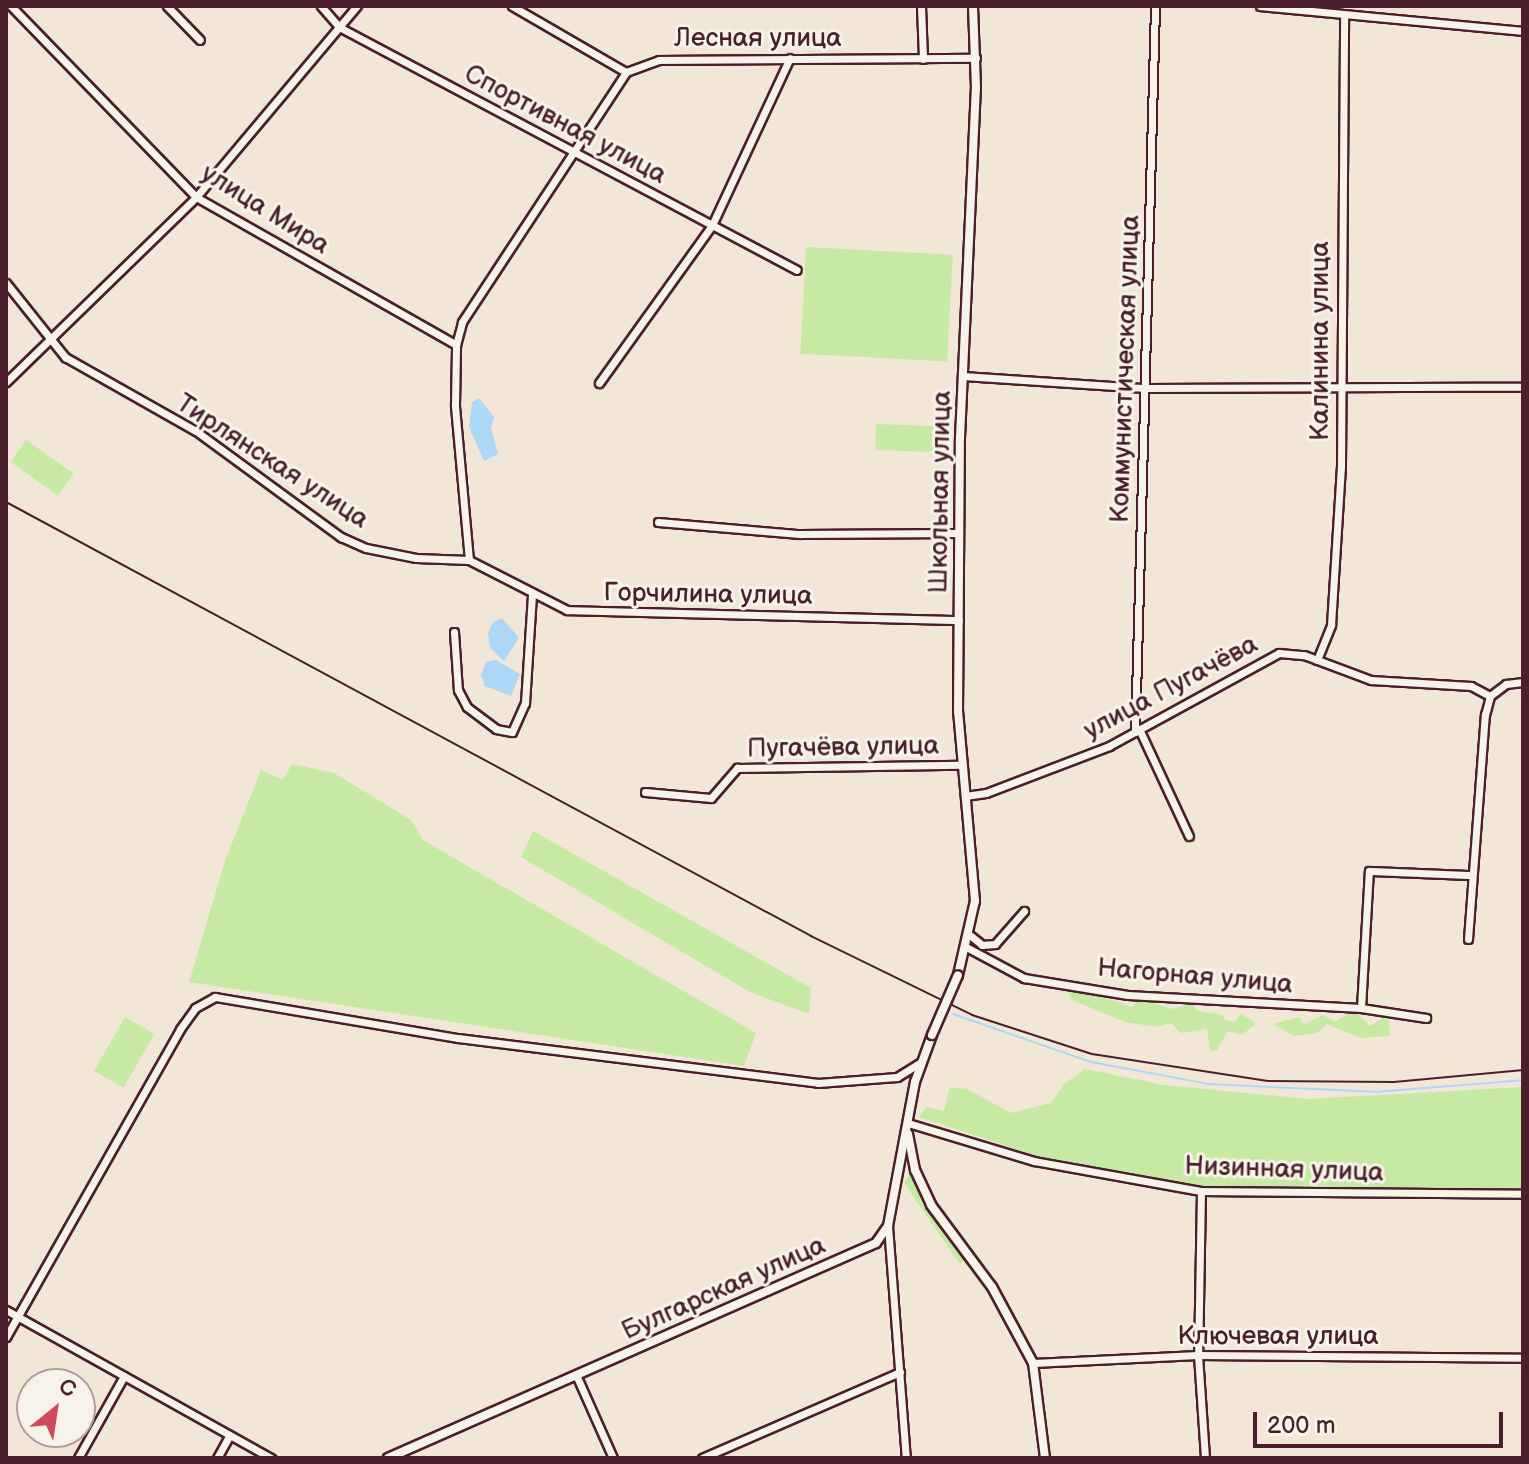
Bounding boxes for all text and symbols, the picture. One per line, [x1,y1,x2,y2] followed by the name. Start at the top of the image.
[674,23,842,55] street label: Лесная улица
[459,59,671,191] street label: Спортивная улица
[195,158,335,262] street label: улица Мира
[1105,215,1147,523] street label: Коммунистическая улица
[1305,241,1337,441] street label: Калинина улица
[170,388,374,536] street label: Тирлянская улица
[924,390,958,594] street label: Школьная улица
[603,578,813,612] street label: Горчилина улица
[1079,629,1263,747] street label: улица Пугачёва
[747,731,939,765] street label: Пугачёва улица
[1096,953,1294,1001] street label: Нагорная улица
[1184,1151,1384,1189] street label: Низинная улица
[618,1230,830,1348] street label: Булгарская улица
[1177,1321,1379,1353] street label: Ключевая улица
[16,1368,96,1448] north arrow
[54,1373,81,1404] text: С
[1257,1396,1507,1446] scale bar
[1267,1411,1336,1440] text: 200 m

